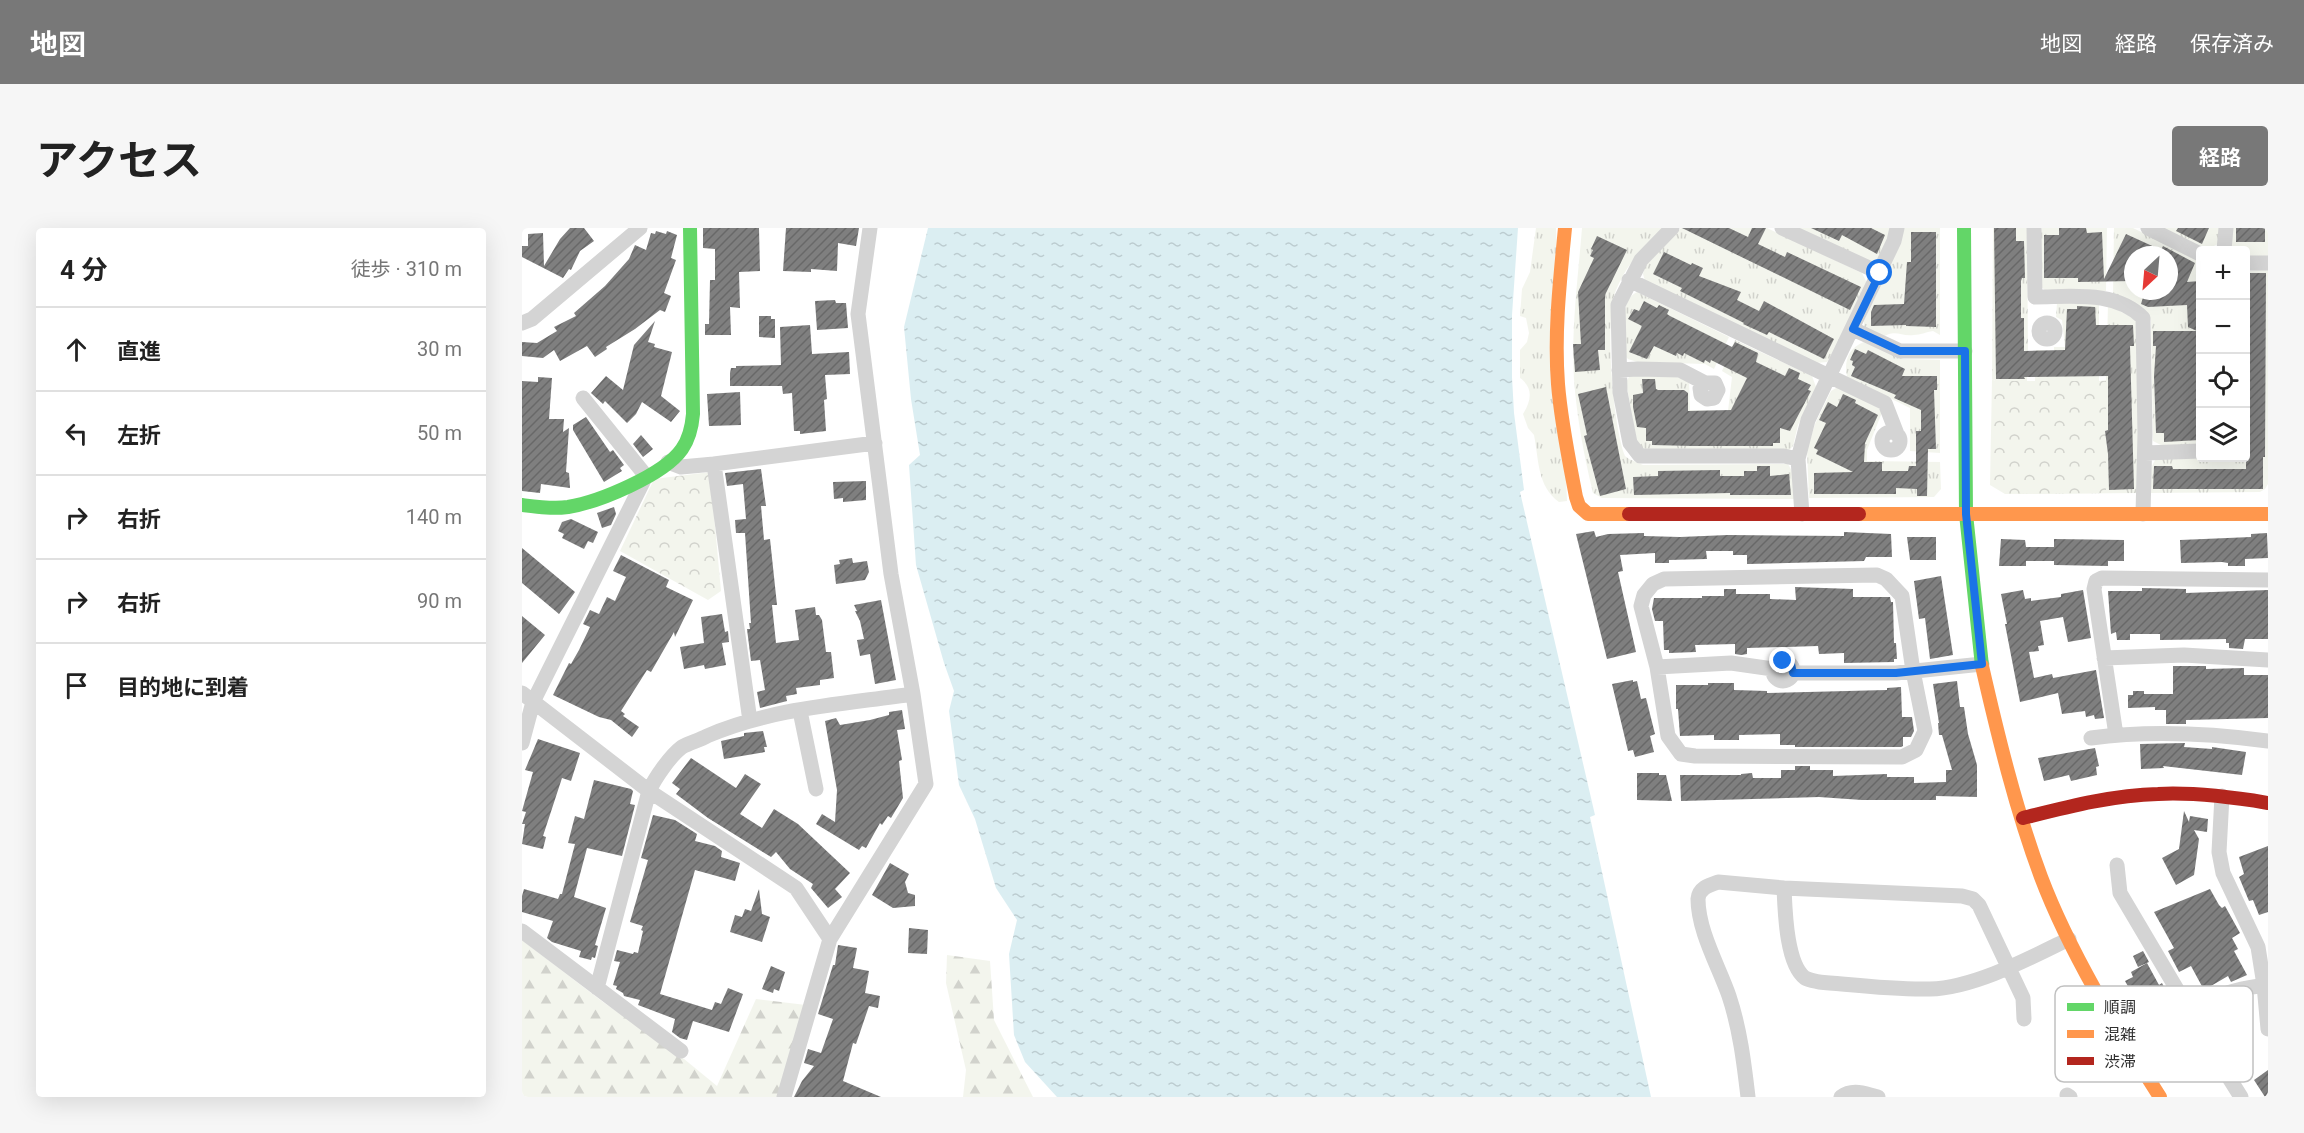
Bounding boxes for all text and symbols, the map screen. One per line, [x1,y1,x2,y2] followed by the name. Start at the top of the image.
[30,28,86,61] text: 地図
[2040,32,2082,56] text: 地図
[2115,32,2157,56] text: 経路
[2190,32,2274,56] text: 保存済み
[2172,126,2268,186] button: 経路
[36,136,202,185] text: アクセス
[2124,246,2178,300] north arrow
[2196,246,2250,462] map controls
[2196,246,2250,300] button: +
[60,255,107,285] text: 4 分
[351,257,462,281] text: 徒歩 · 310 m
[1866,259,1892,285] route start
[2196,300,2250,354] button: −
[60,333,93,366] icon: ahead
[417,337,462,361] text: 30 m
[117,339,161,364] text: 直進
[2196,354,2250,408] button: locate
[2196,408,2250,462] button: layers
[60,417,93,450] icon: left
[417,421,462,445] text: 50 m
[117,423,161,448] text: 左折
[60,501,93,534] icon: right
[406,505,462,529] text: 140 m
[117,507,161,532] text: 右折
[60,585,93,618] icon: right
[417,589,462,613] text: 90 m
[117,591,161,616] text: 右折
[1769,647,1795,673] route end
[60,669,93,702] icon: arrive
[117,675,249,700] text: 目的地に到着
[2055,986,2253,1082] legend
[2104,998,2136,1017] text: 順調
[2104,1025,2136,1044] text: 混雑
[2104,1052,2136,1071] text: 渋滞

